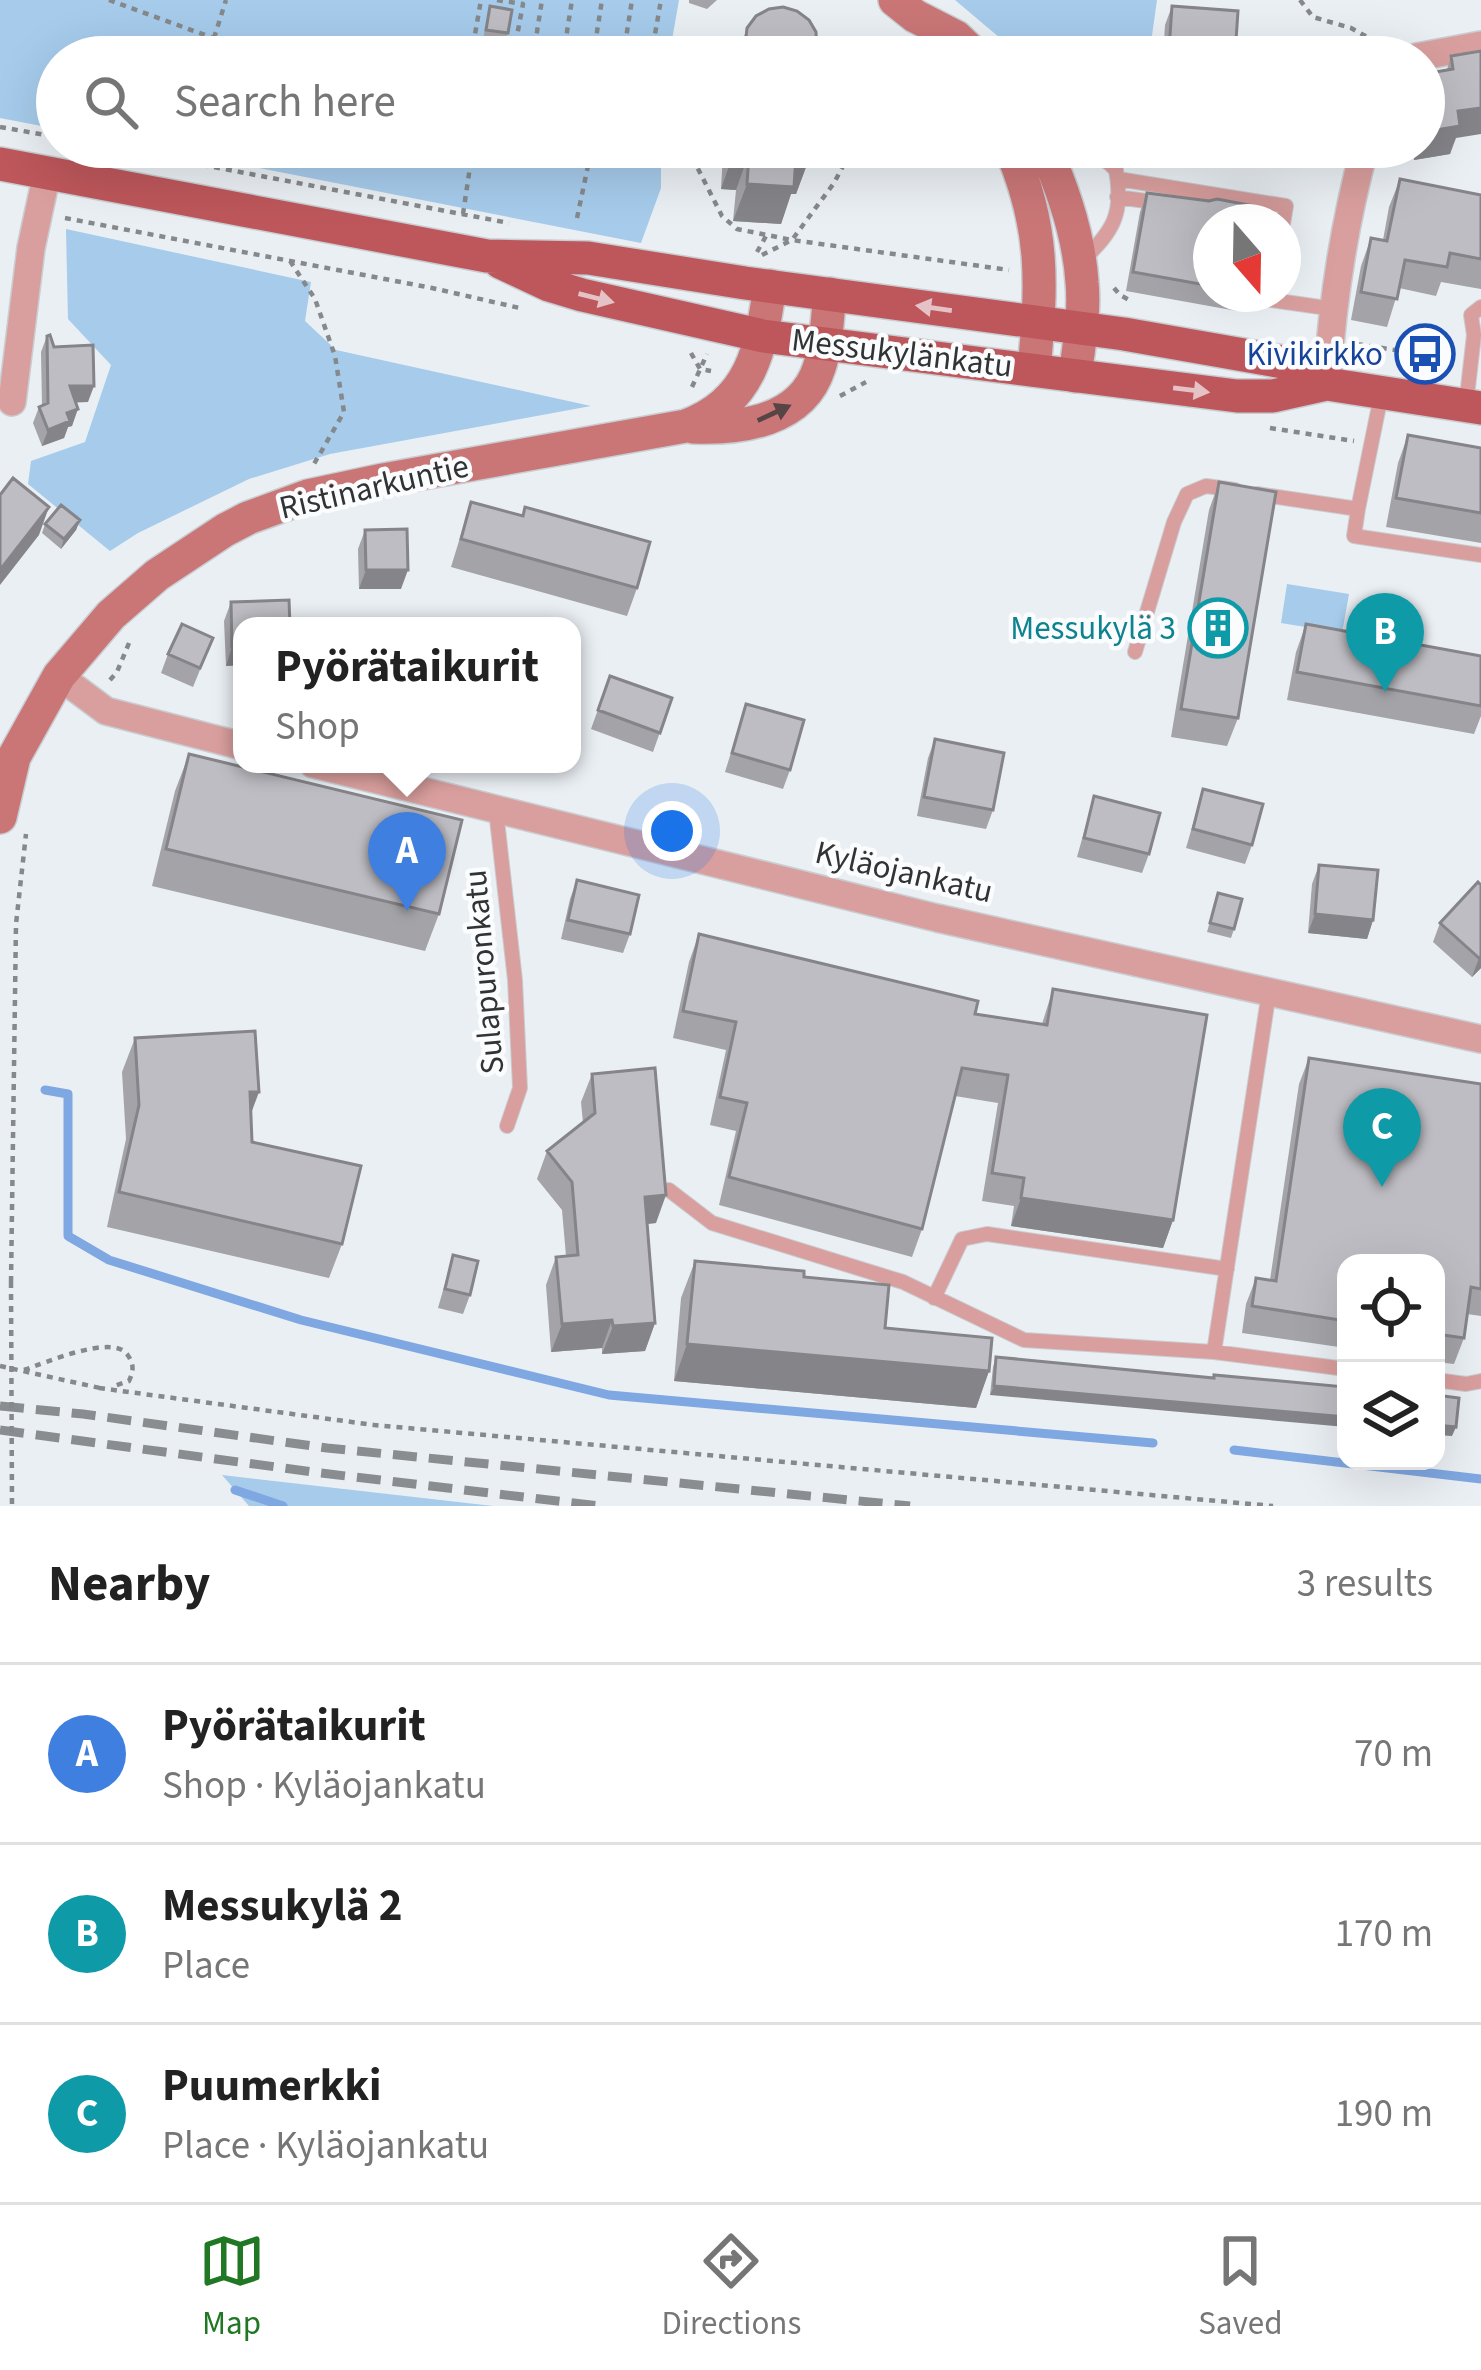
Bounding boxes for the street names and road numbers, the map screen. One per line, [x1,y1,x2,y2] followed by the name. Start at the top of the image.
[789,316,1015,390] street label: Messukylänkatu
[275,442,473,532] street label: Ristinarkuntie
[811,829,997,915] street label: Kyläojankatu
[452,868,516,1076] street label: Sulapuronkatu

